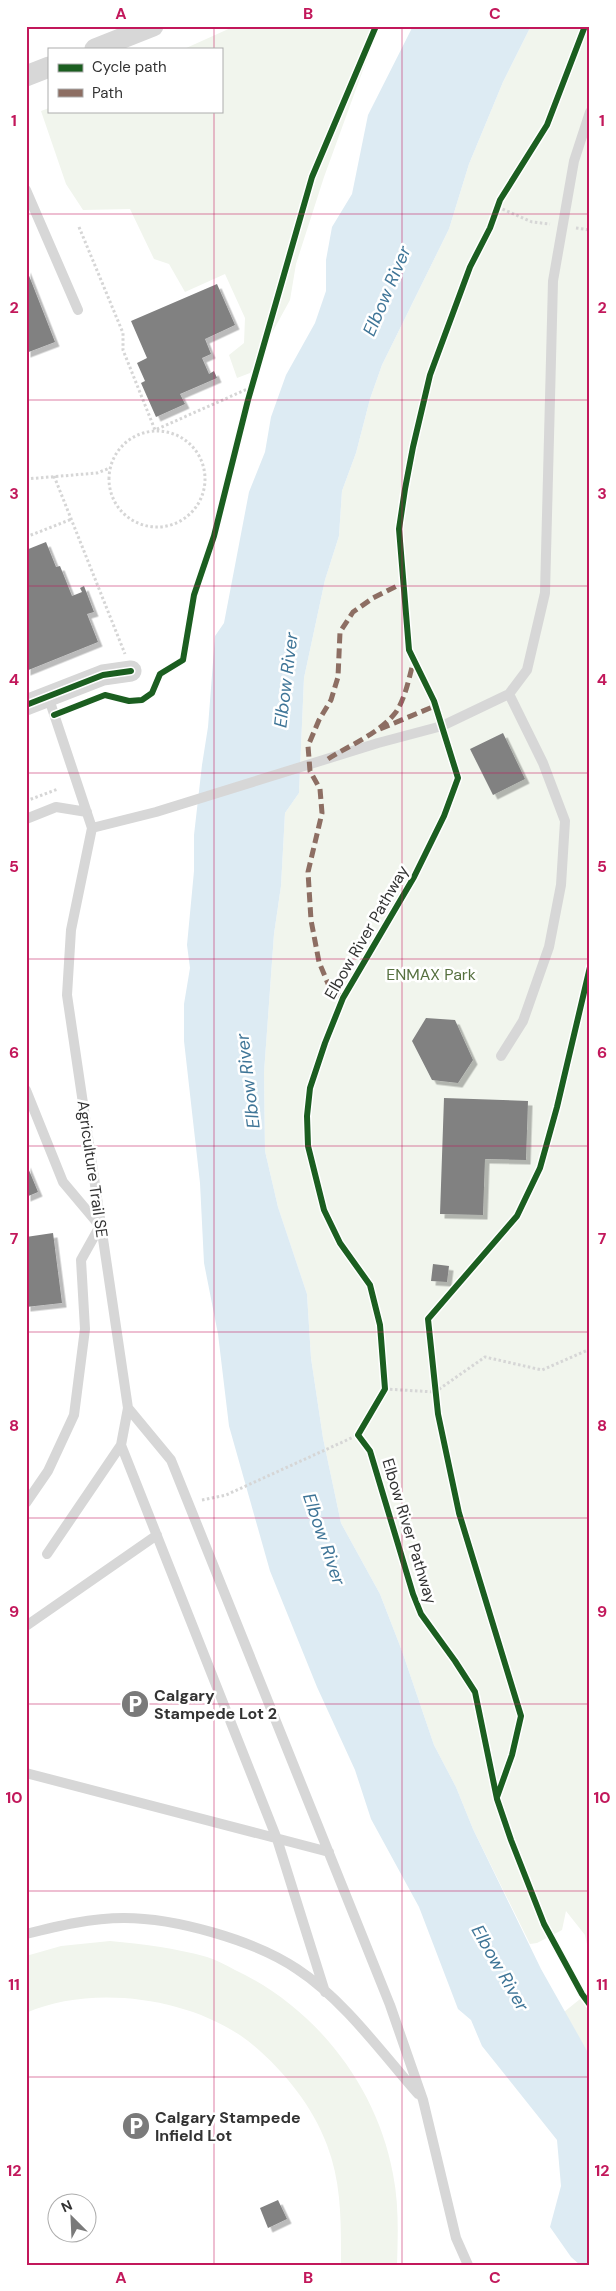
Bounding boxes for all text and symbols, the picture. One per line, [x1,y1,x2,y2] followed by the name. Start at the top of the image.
[115,3,127,24] text: A
[303,3,313,24] text: B
[489,3,501,24] text: C
[48,48,222,112] legend
[92,57,167,77] text: Cycle path
[92,83,123,103] text: Path
[11,110,17,131] text: 1
[599,110,605,131] text: 1
[357,241,417,340] water label: Elbow River
[9,297,19,318] text: 2
[597,297,607,318] text: 2
[9,483,19,504] text: 3
[597,483,607,504] text: 3
[268,630,304,729] water label: Elbow River
[9,669,19,690] text: 4
[597,669,607,690] text: 4
[9,856,19,877] text: 5
[597,856,607,877] text: 5
[320,862,413,1003] street label: Elbow River Pathway
[386,964,476,985] park label: ENMAX Park
[230,1031,266,1130] water label: Elbow River
[9,1042,19,1063] text: 6
[597,1042,607,1063] text: 6
[72,1099,113,1239] street label: Agriculture Trail SE
[10,1228,19,1249] text: 7
[598,1228,607,1249] text: 7
[9,1415,19,1436] text: 8
[597,1415,607,1436] text: 8
[377,1456,442,1607] street label: Elbow River Pathway
[297,1490,351,1589] water label: Elbow River
[9,1601,19,1622] text: 9
[597,1601,607,1622] text: 9
[154,1685,277,1724] place label: Calgary Stampede Lot 2
[120,1689,150,1719] parking icon: Calgary Stampede Lot 2
[5,1787,23,1808] text: 10
[593,1787,611,1808] text: 10
[466,1921,535,2017] water label: Elbow River
[8,1974,20,1995] text: 11
[596,1974,608,1995] text: 11
[155,2107,301,2146] place label: Calgary Stampede Infield Lot
[121,2111,151,2141] parking icon: Calgary Stampede Infield Lot
[6,2160,22,2181] text: 12
[594,2160,610,2181] text: 12
[48,2194,98,2244] north arrow
[58,2196,75,2216] text: N
[115,2267,127,2288] text: A
[303,2267,313,2288] text: B
[489,2267,501,2288] text: C

